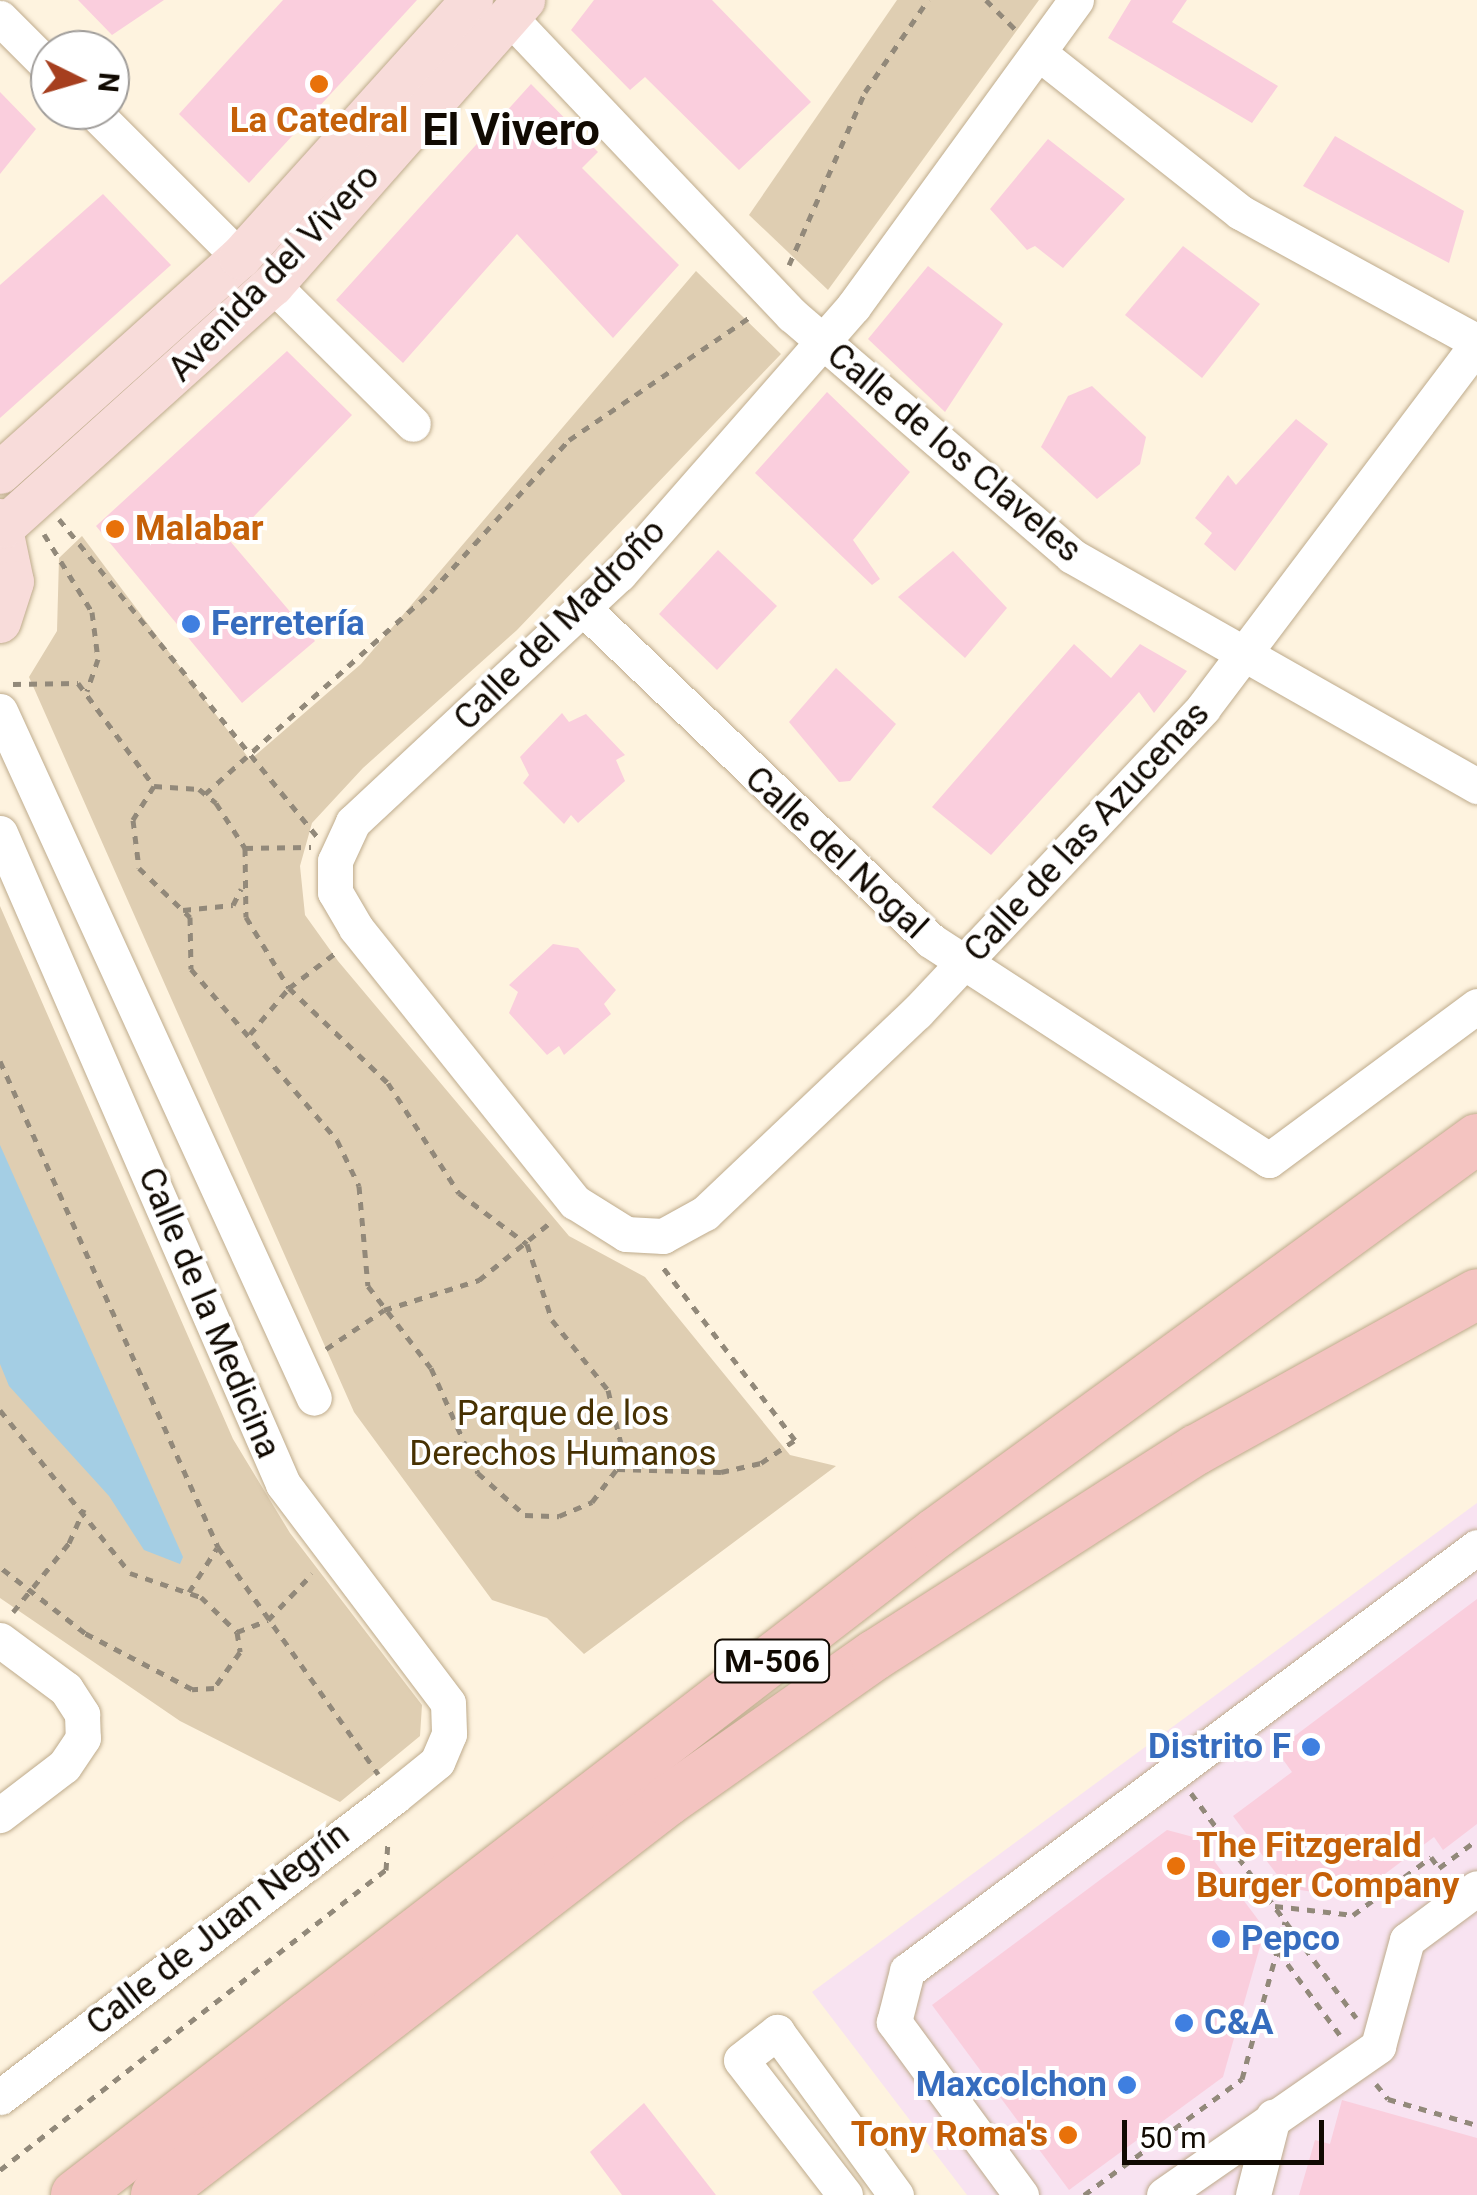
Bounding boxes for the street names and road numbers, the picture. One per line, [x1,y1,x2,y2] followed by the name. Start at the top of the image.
[160,156,388,390] street label: Avenida del Vivero
[818,334,1090,572] street label: Calle de los Claveles
[446,511,674,739] street label: Calle del Madroño
[956,693,1218,971] street label: Calle de las Azucenas
[736,758,936,948] street label: Calle del Nogal
[129,1161,289,1465] street label: Calle de la Medicina
[712,1634,832,1688] road number: M-506
[78,1813,358,2045] street label: Calle de Juan Negrín

